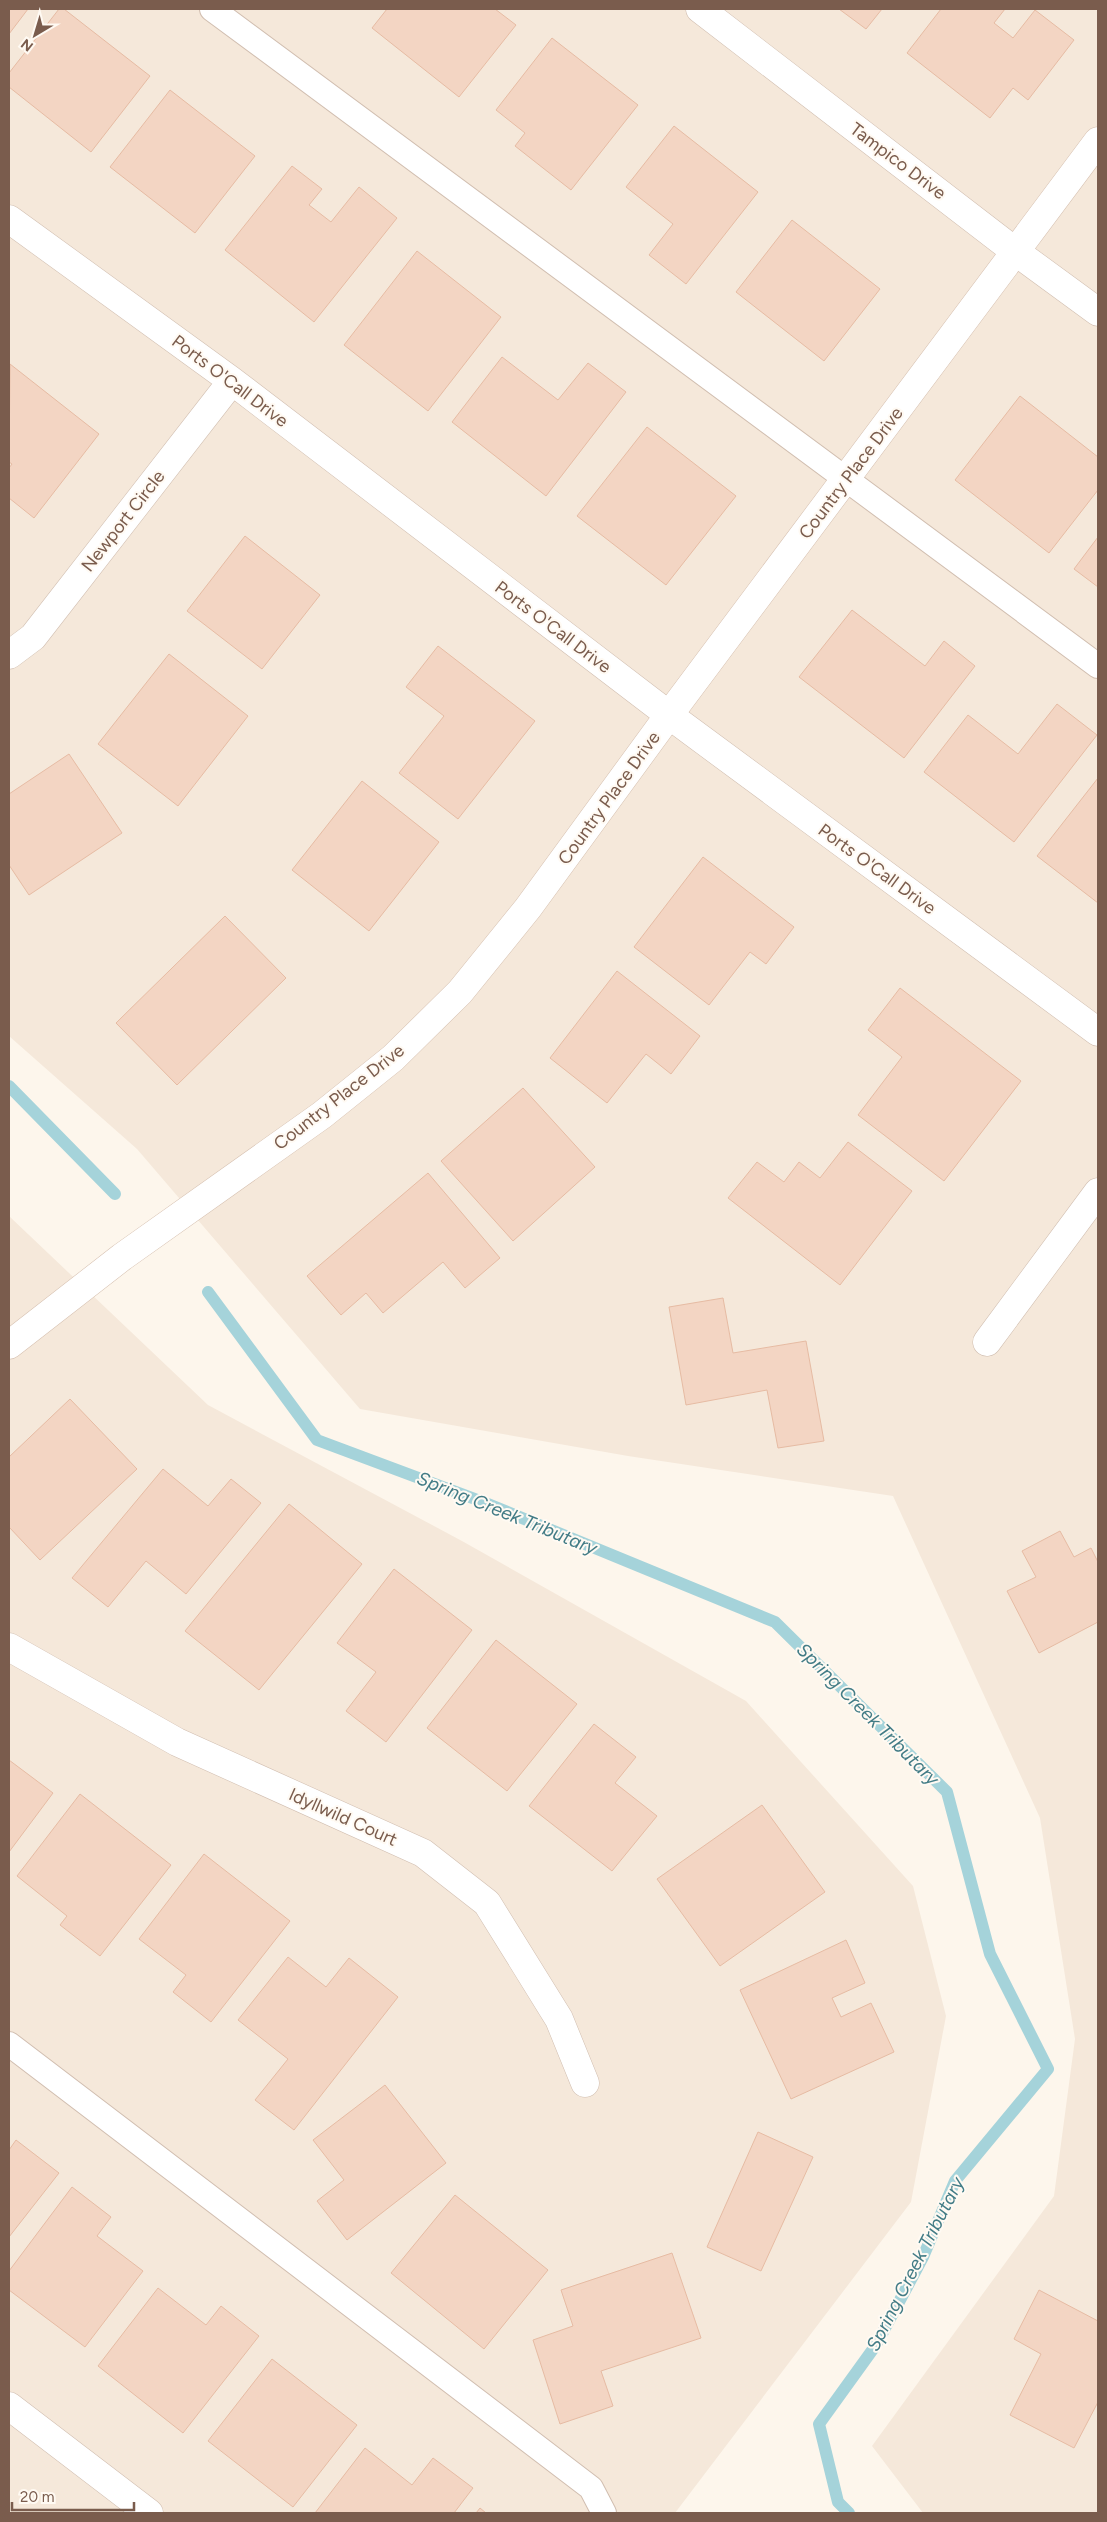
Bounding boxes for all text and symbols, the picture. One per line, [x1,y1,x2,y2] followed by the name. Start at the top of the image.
[10,10,60,60] north arrow
[18,35,37,55] text: N
[846,118,950,204] street label: Tampico Drive
[167,330,293,432] street label: Ports O'Call Drive
[794,403,908,543] street label: Country Place Drive
[77,466,170,576] street label: Newport Circle
[490,576,616,678] street label: Ports O'Call Drive
[553,727,665,869] street label: Country Place Drive
[814,819,940,919] street label: Ports O'Call Drive
[269,1039,409,1155] street label: Country Place Drive
[414,1466,601,1560] water label: Spring Creek Tributary
[792,1638,945,1791] water label: Spring Creek Tributary
[285,1783,401,1851] street label: Idyllwild Court
[861,2172,969,2355] water label: Spring Creek Tributary
[12,2480,135,2512] scale bar
[20,2488,54,2506] text: 20 m

